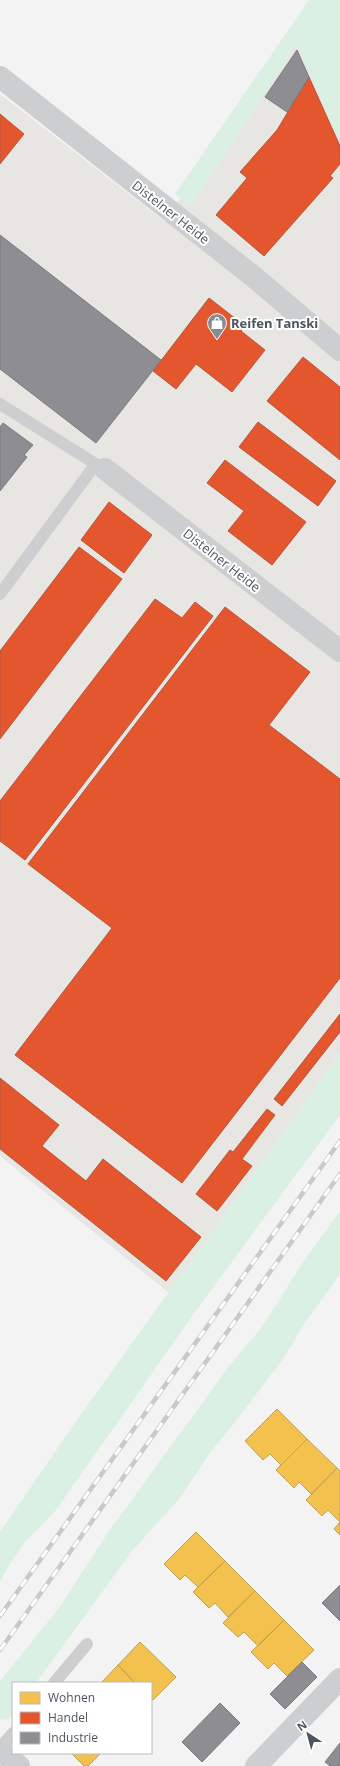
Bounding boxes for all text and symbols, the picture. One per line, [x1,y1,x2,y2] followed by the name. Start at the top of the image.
[129,176,213,248] street label: Distelner Heide
[206,312,228,340] shop icon: Reifen Tanski
[231,314,318,332] place label: Reifen Tanski
[180,524,264,596] street label: Distelner Heide
[12,1682,152,1754] legend
[48,1689,95,1706] text: Wohnen
[48,1709,88,1726] text: Handel
[288,1714,328,1754] north arrow
[294,1717,310,1734] text: N
[48,1729,98,1746] text: Industrie

